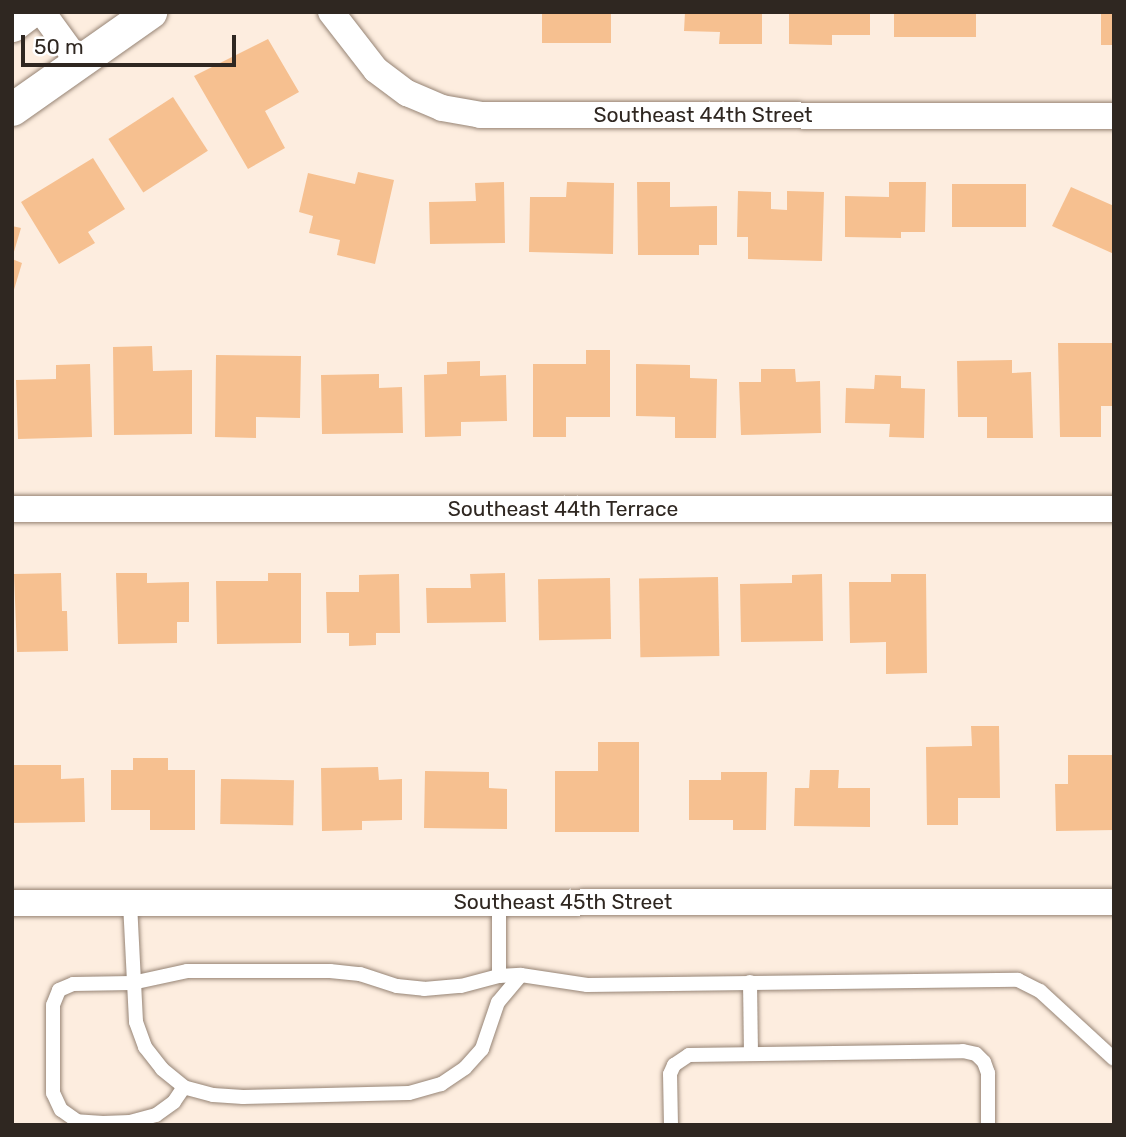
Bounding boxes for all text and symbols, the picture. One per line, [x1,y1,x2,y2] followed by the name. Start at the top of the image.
[24,21,240,65] scale bar
[34,34,84,59] text: 50 m
[593,102,813,128] street label: Southeast 44th Street
[447,496,679,522] street label: Southeast 44th Terrace
[454,889,672,915] street label: Southeast 45th Street

